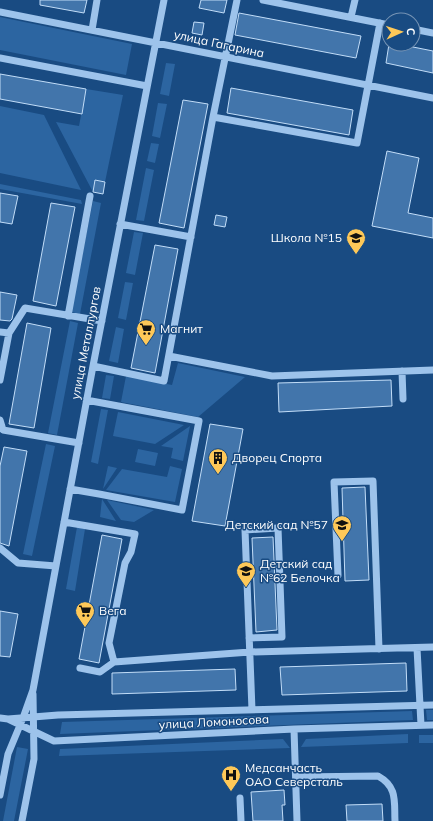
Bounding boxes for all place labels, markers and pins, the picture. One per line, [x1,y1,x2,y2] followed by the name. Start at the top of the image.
[345,227,367,255] school or university icon: Школа №15
[271,230,342,245] place label: Школа №15
[135,318,157,346] supermarket icon: Магнит
[160,321,203,336] place label: Магнит
[207,447,229,475] building icon: Дворец Спорта
[232,450,322,465] place label: Дворец Спорта
[331,514,353,542] school or university icon: Детский сад №57
[225,517,328,532] place label: Детский сад №57
[260,556,340,585] place label: Детский сад №62 Белочка
[235,560,257,588] school or university icon: Детский сад №62 Белочка
[74,600,96,628] supermarket icon: Вега
[99,603,126,618] place label: Вега
[245,760,343,789] place label: Медсанчасть ОАО Северсталь
[220,764,242,792] hospital icon: Медсанчасть ОАО Северсталь

